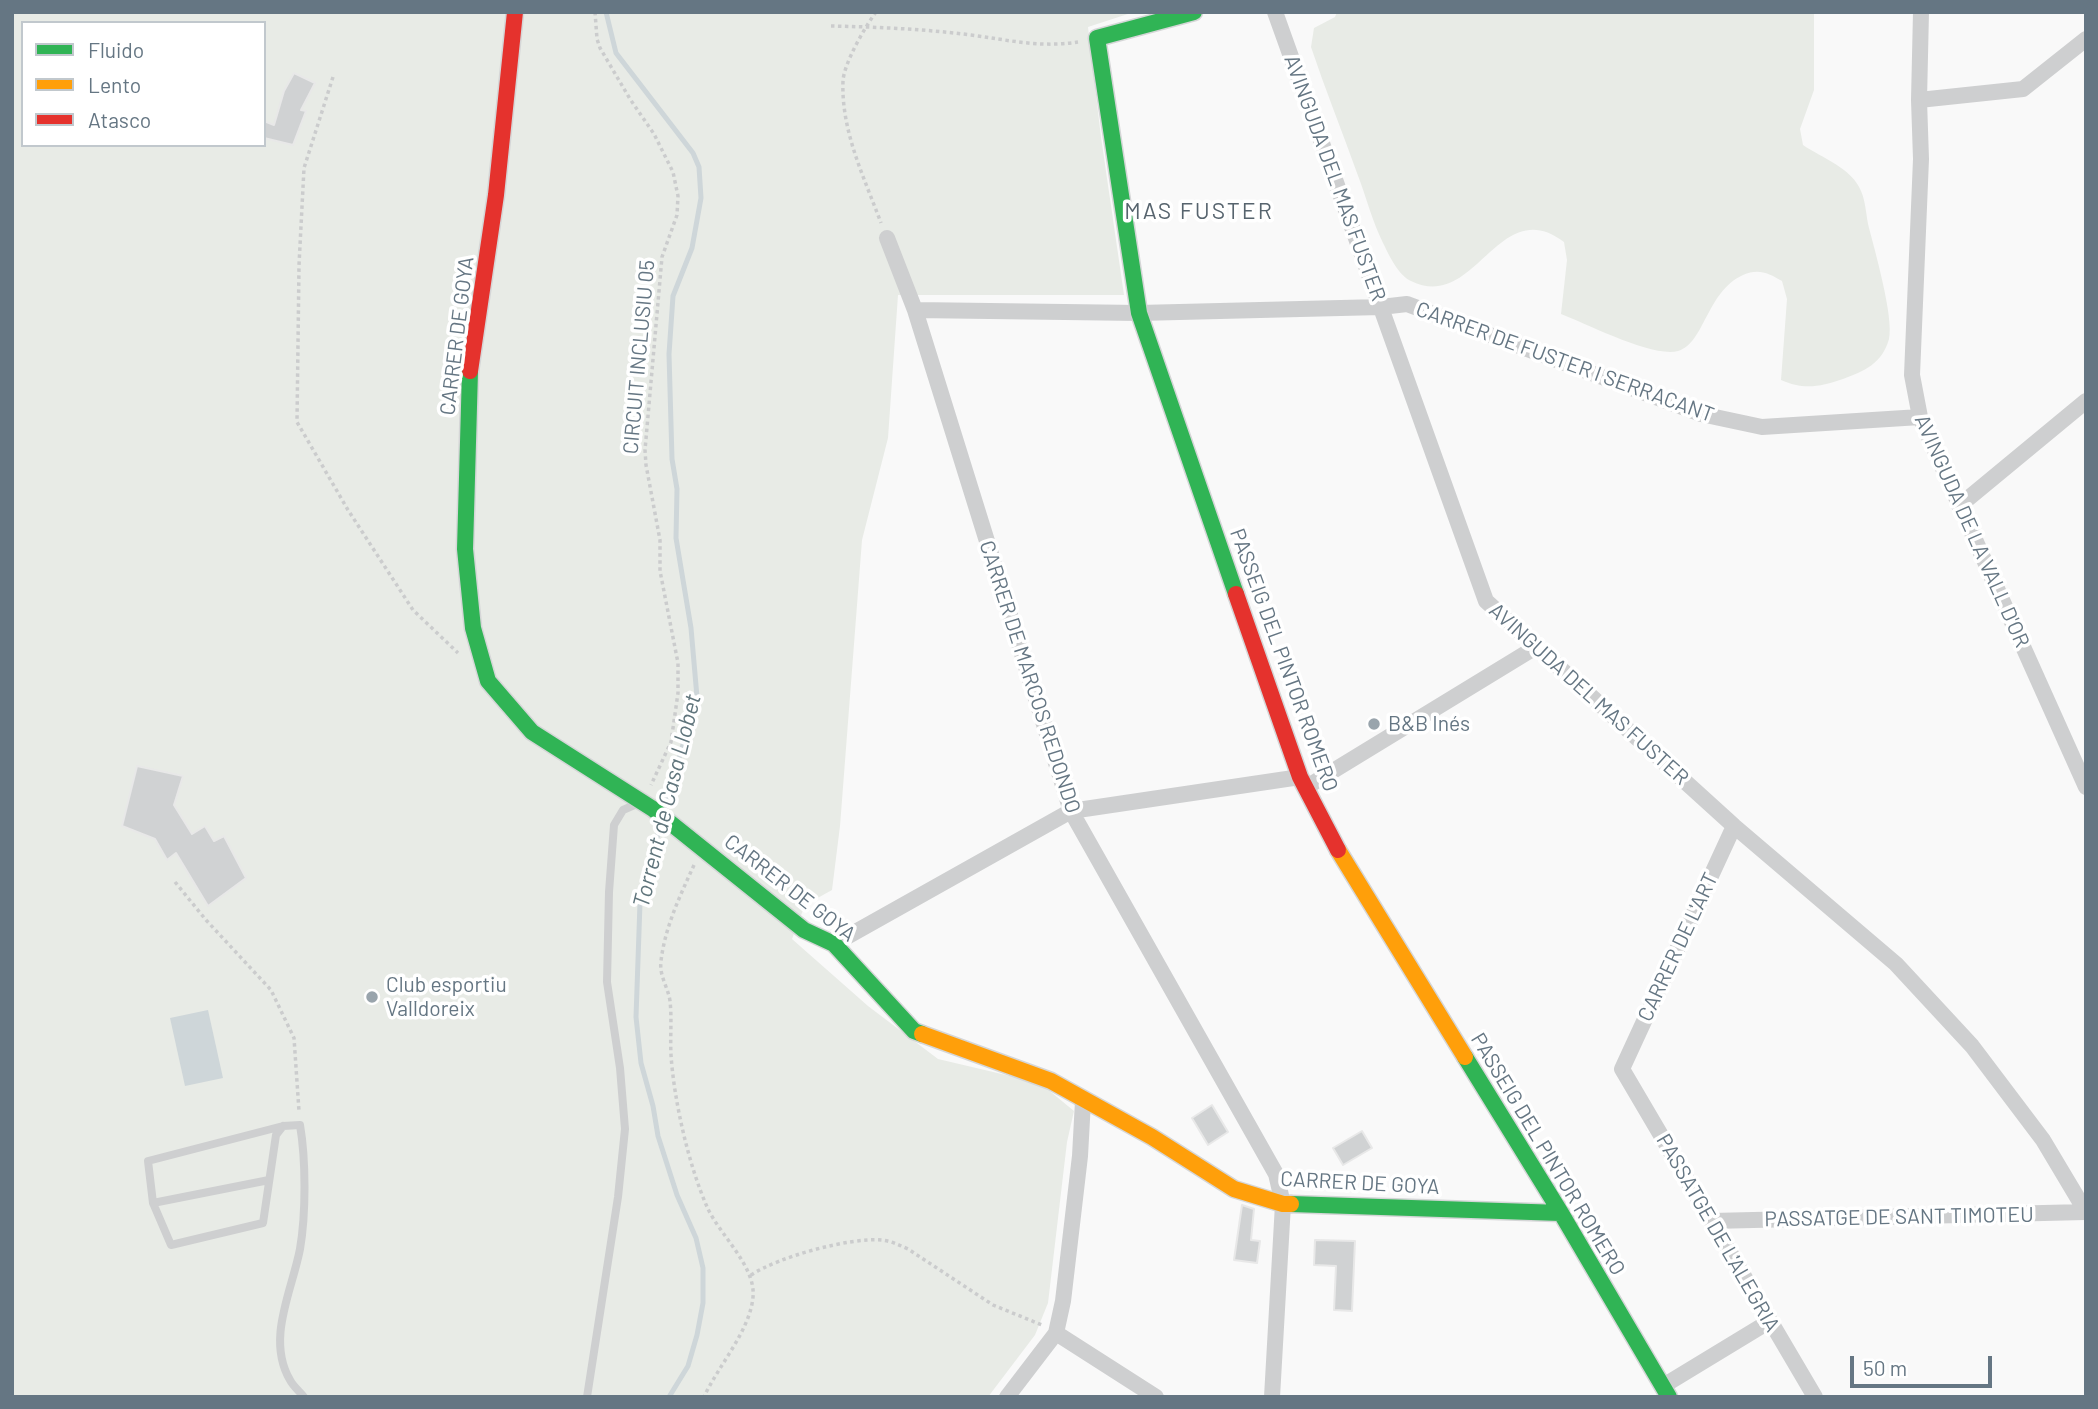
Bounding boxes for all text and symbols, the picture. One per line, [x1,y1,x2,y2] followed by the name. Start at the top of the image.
[21,21,266,147] legend
[88,37,144,62] text: Fluido
[1279,52,1391,304] street label: AVINGUDA DEL MAS FUSTER
[88,72,141,97] text: Lento
[88,107,151,132] text: Atasco
[1125,197,1273,225] district label: MAS FUSTER
[435,255,479,417] street label: CARRER DE GOYA
[618,259,660,455] street label: CIRCUIT INCLUSIU 05
[1413,296,1717,428] street label: CARRER DE FUSTER I SERRACANT
[1909,411,2035,651] street label: AVINGUDA DE LA VALL D'OR
[1225,525,1343,795] street label: PASSEIG DEL PINTOR ROMERO
[974,538,1086,816] street label: CARRER DE MARCOS REDONDO
[1484,598,1694,790] street label: AVINGUDA DEL MAS FUSTER
[627,691,707,911] water label: Torrent de Casa Llobet
[1388,711,1470,737] place label: B&B Inés
[1366,716,1382,732] marker: B&B Inés
[719,829,861,947] street label: CARRER DE GOYA
[1633,869,1723,1025] street label: CARRER DE L'ART
[386,972,507,1022] place label: Club esportiu Valldoreix
[364,989,380,1005] marker: Club esportiu Valldoreix
[1466,1028,1630,1280] street label: PASSEIG DEL PINTOR ROMERO
[1651,1130,1785,1336] street label: PASSATGE DE L'ALEGRIA
[1280,1166,1440,1200] street label: CARRER DE GOYA
[1764,1202,2034,1232] street label: PASSATGE DE SANT TIMOTEU
[1853,1342,1995,1386] scale bar
[1863,1355,1907,1380] text: 50 m

